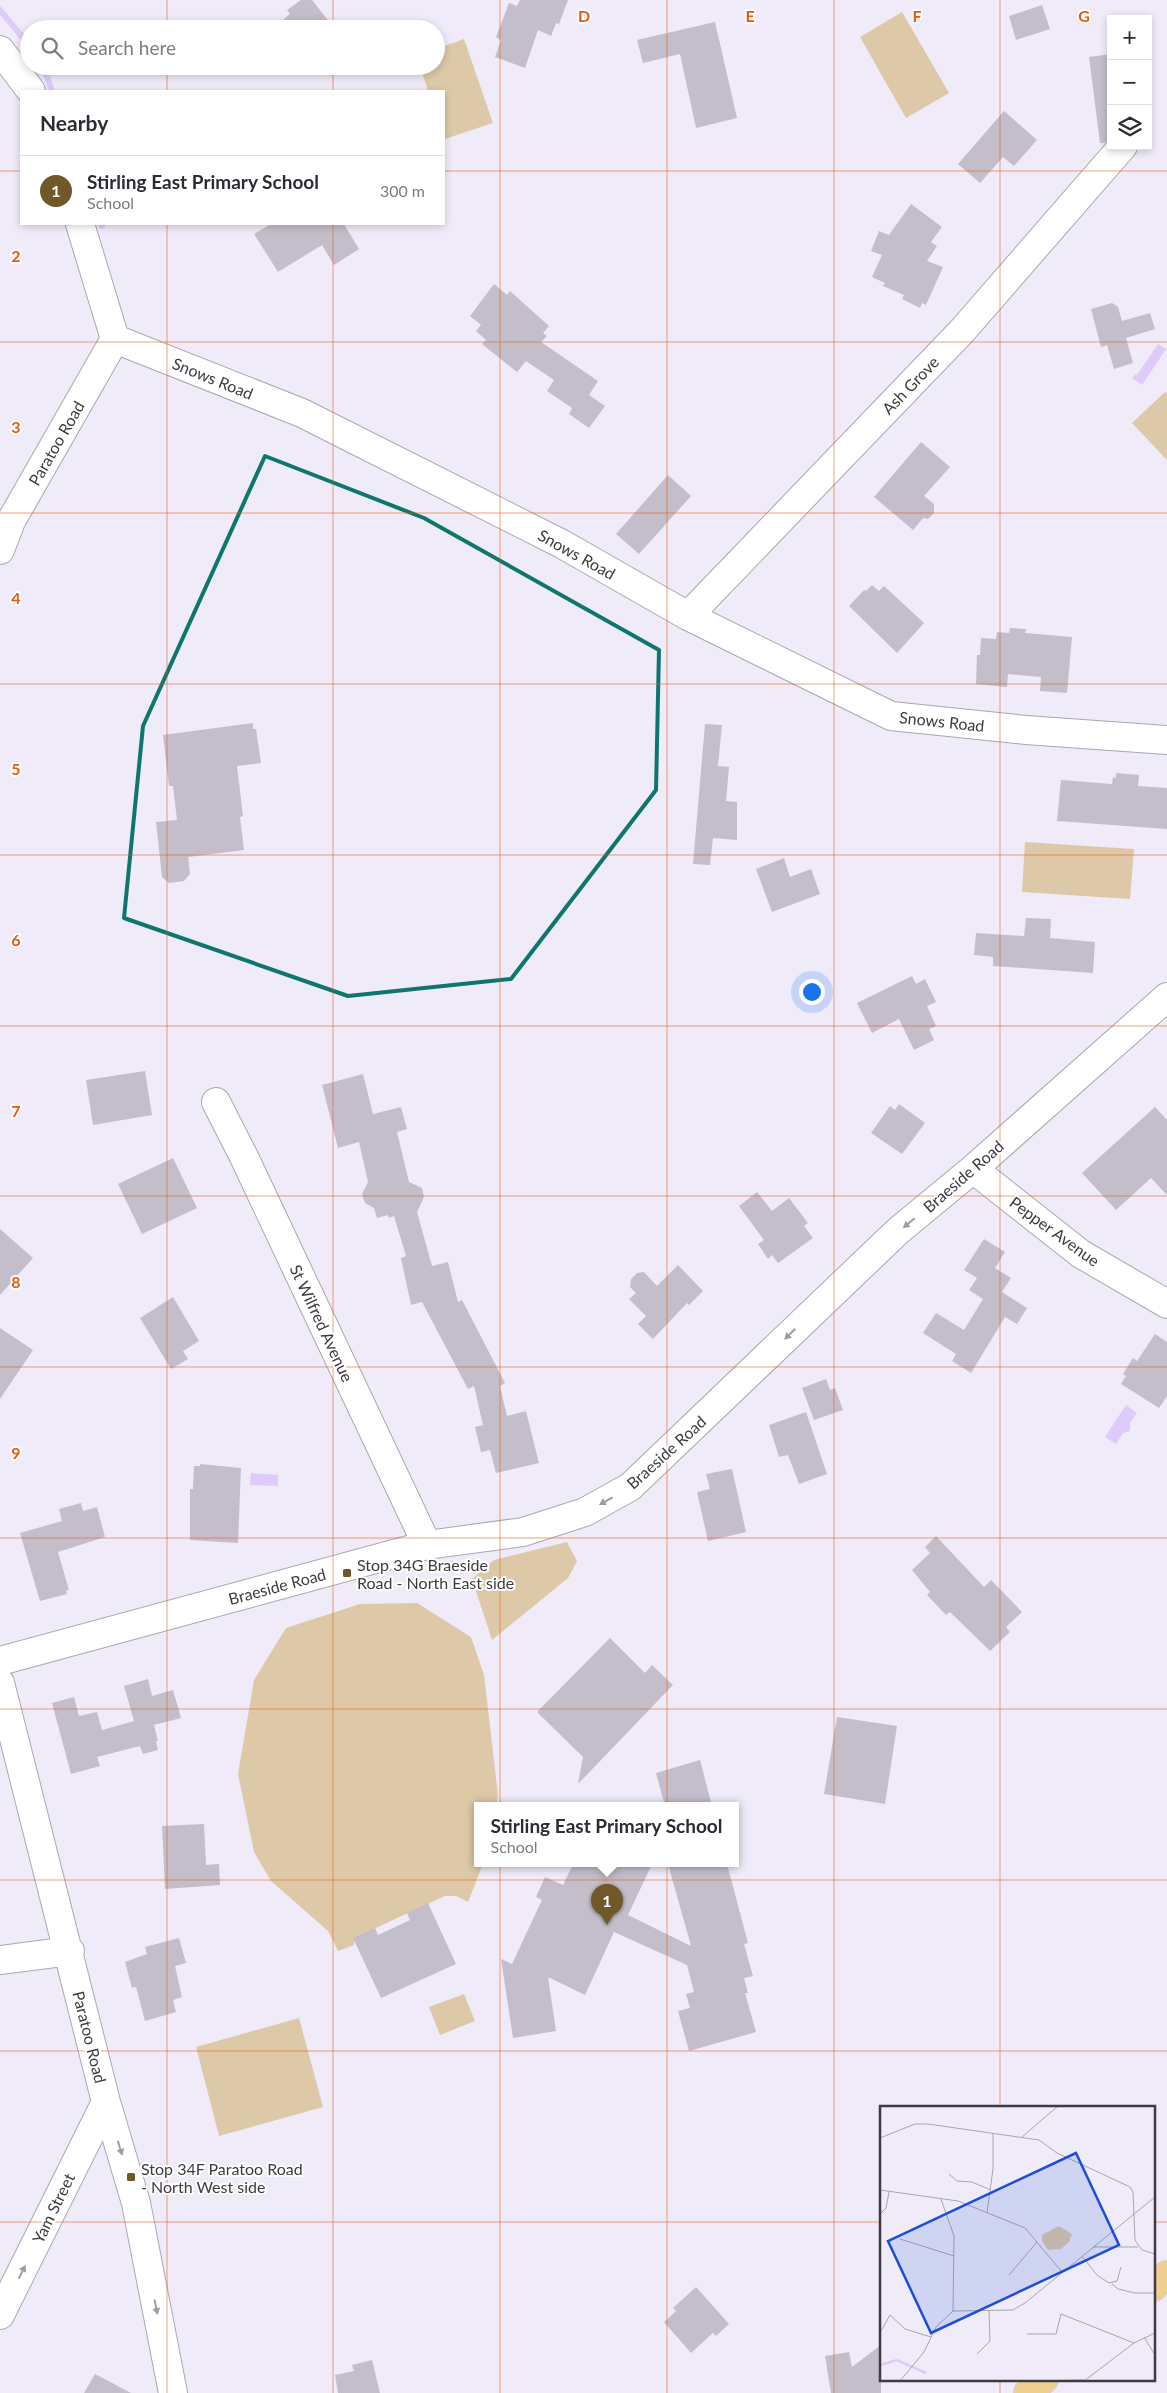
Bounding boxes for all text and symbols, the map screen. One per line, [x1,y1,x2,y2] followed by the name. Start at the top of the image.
[578,6,590,25] text: D
[745,6,755,25] text: E
[912,6,922,25] text: F
[1078,6,1090,25] text: G
[1107,15,1152,150] map controls
[1107,15,1152,60] button: +
[20,20,445,75] search box
[38,34,66,62] icon: search
[78,36,176,59] text: Search here
[1107,60,1152,105] button: −
[1107,105,1152,150] button: layers
[40,110,108,135] text: Nearby
[87,170,319,193] text: Stirling East Primary School
[51,181,61,200] text: 1
[380,181,425,200] text: 300 m
[87,193,134,212] text: School
[11,246,21,265] text: 2
[878,352,942,418] street label: Ash Grove
[170,353,256,403] street label: Snows Road
[24,397,88,489] street label: Paratoo Road
[11,417,21,436] text: 3
[535,525,619,583] street label: Snows Road
[11,588,21,607] text: 4
[899,707,985,735] street label: Snows Road
[11,759,21,778] text: 5
[11,930,21,949] text: 6
[799,979,825,1005] your location
[11,1101,21,1120] text: 7
[919,1136,1007,1216] street label: Braeside Road
[1007,1192,1103,1270] street label: Pepper Avenue
[903,1217,916,1228] one-way arrow
[287,1261,357,1385] street label: St Wilfred Avenue
[11,1272,21,1291] text: 8
[785,1328,797,1340] one-way arrow
[622,1411,710,1493] street label: Braeside Road
[11,1443,21,1462] text: 9
[598,1497,613,1505] one-way arrow
[357,1555,514,1592] place label: Stop 34G Braeside Road - North East side
[226,1564,328,1608] street label: Braeside Road
[341,1567,353,1579] marker: Stop 34G Braeside Road - North East side
[474,1802,739,1867] popup
[491,1814,722,1837] text: Stirling East Primary School
[491,1837,538,1856] text: School
[591,1884,623,1925] pin: 1
[69,1989,111,2085] street label: Paratoo Road
[880,2106,1154,2380] inset map
[116,2141,124,2156] one-way arrow
[141,2159,303,2196] place label: Stop 34F Paratoo Road - North West side
[28,2170,78,2246] street label: Yam Street
[125,2171,137,2183] marker: Stop 34F Paratoo Road - North West side
[18,2264,26,2279] one-way arrow
[152,2299,160,2314] one-way arrow

